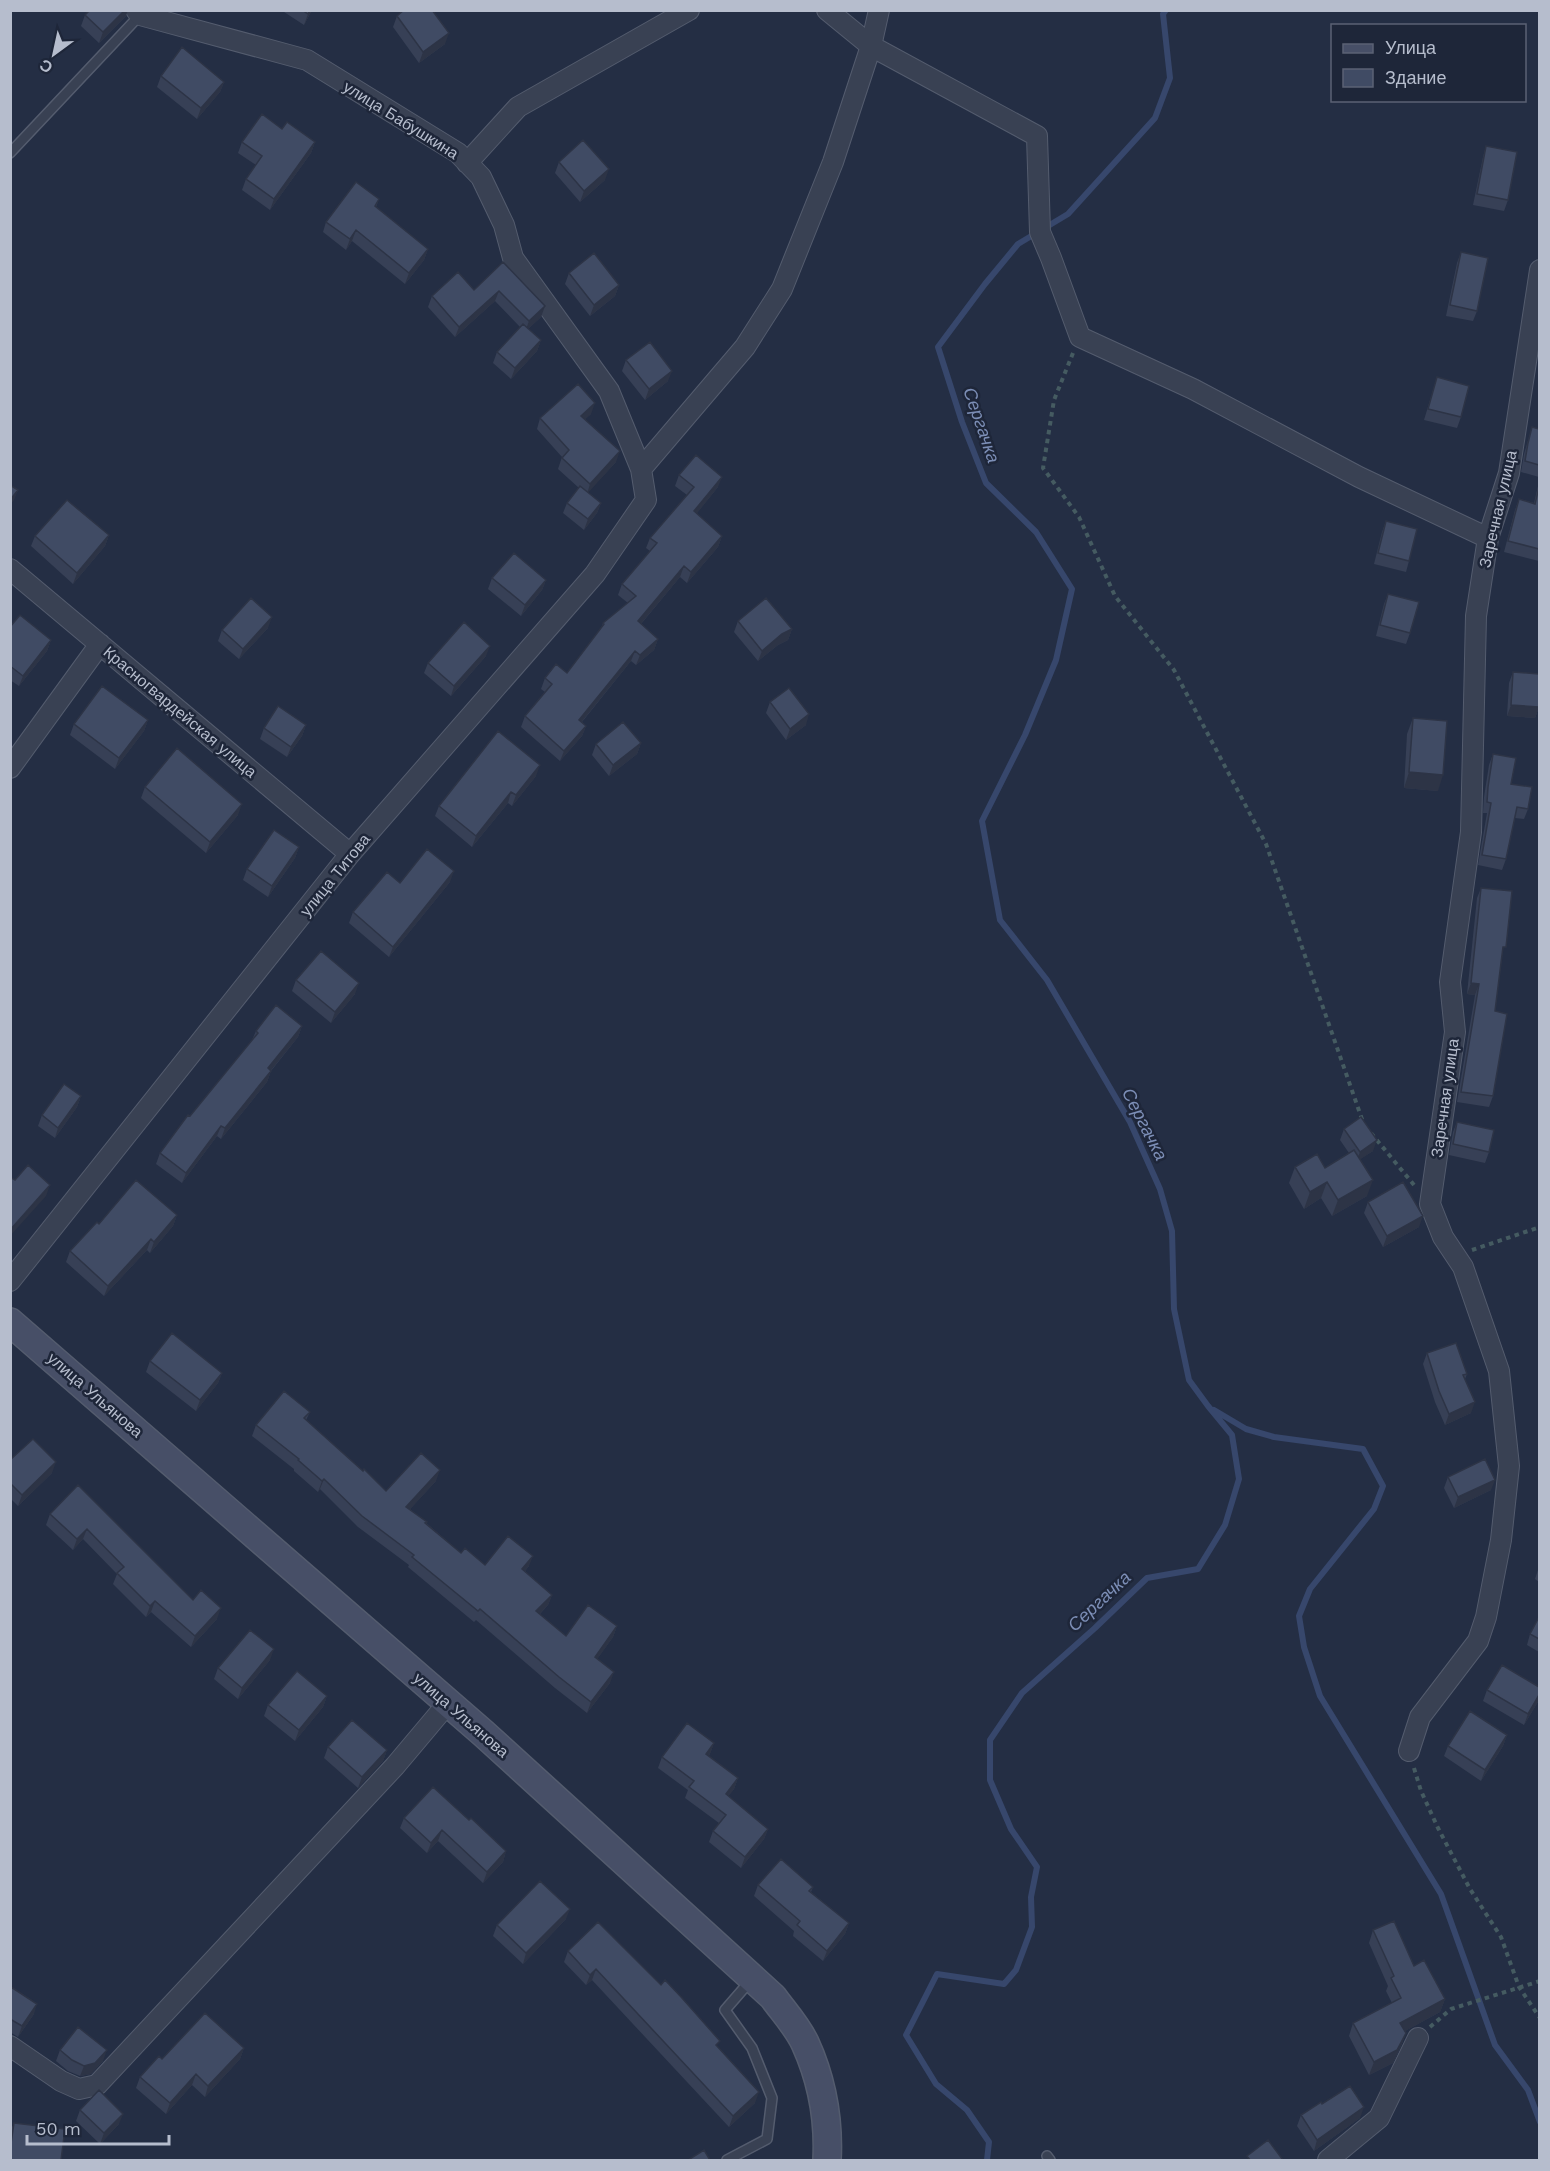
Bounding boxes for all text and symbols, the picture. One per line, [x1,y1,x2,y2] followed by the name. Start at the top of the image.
[24,24,84,84] north arrow
[1331,24,1526,102] legend
[1385,37,1437,58] text: Улица
[36,55,56,77] text: С
[1385,67,1446,88] text: Здание
[340,77,462,163] street label: улица Бабушкина
[959,385,1005,465] water label: Сергачка
[1475,448,1521,570] street label: Заречная улица
[100,642,260,782] street label: Красногвардейская улица
[296,830,374,920] street label: улица Титова
[1427,1037,1463,1159] street label: Заречная улица
[1118,1084,1172,1164] water label: Сергачка
[44,1349,147,1442] street label: улица Ульянова
[1063,1567,1135,1635] water label: Сергачка
[410,1669,513,1762] street label: улица Ульянова
[27,2108,170,2146] scale bar
[36,2118,81,2139] text: 50 m

